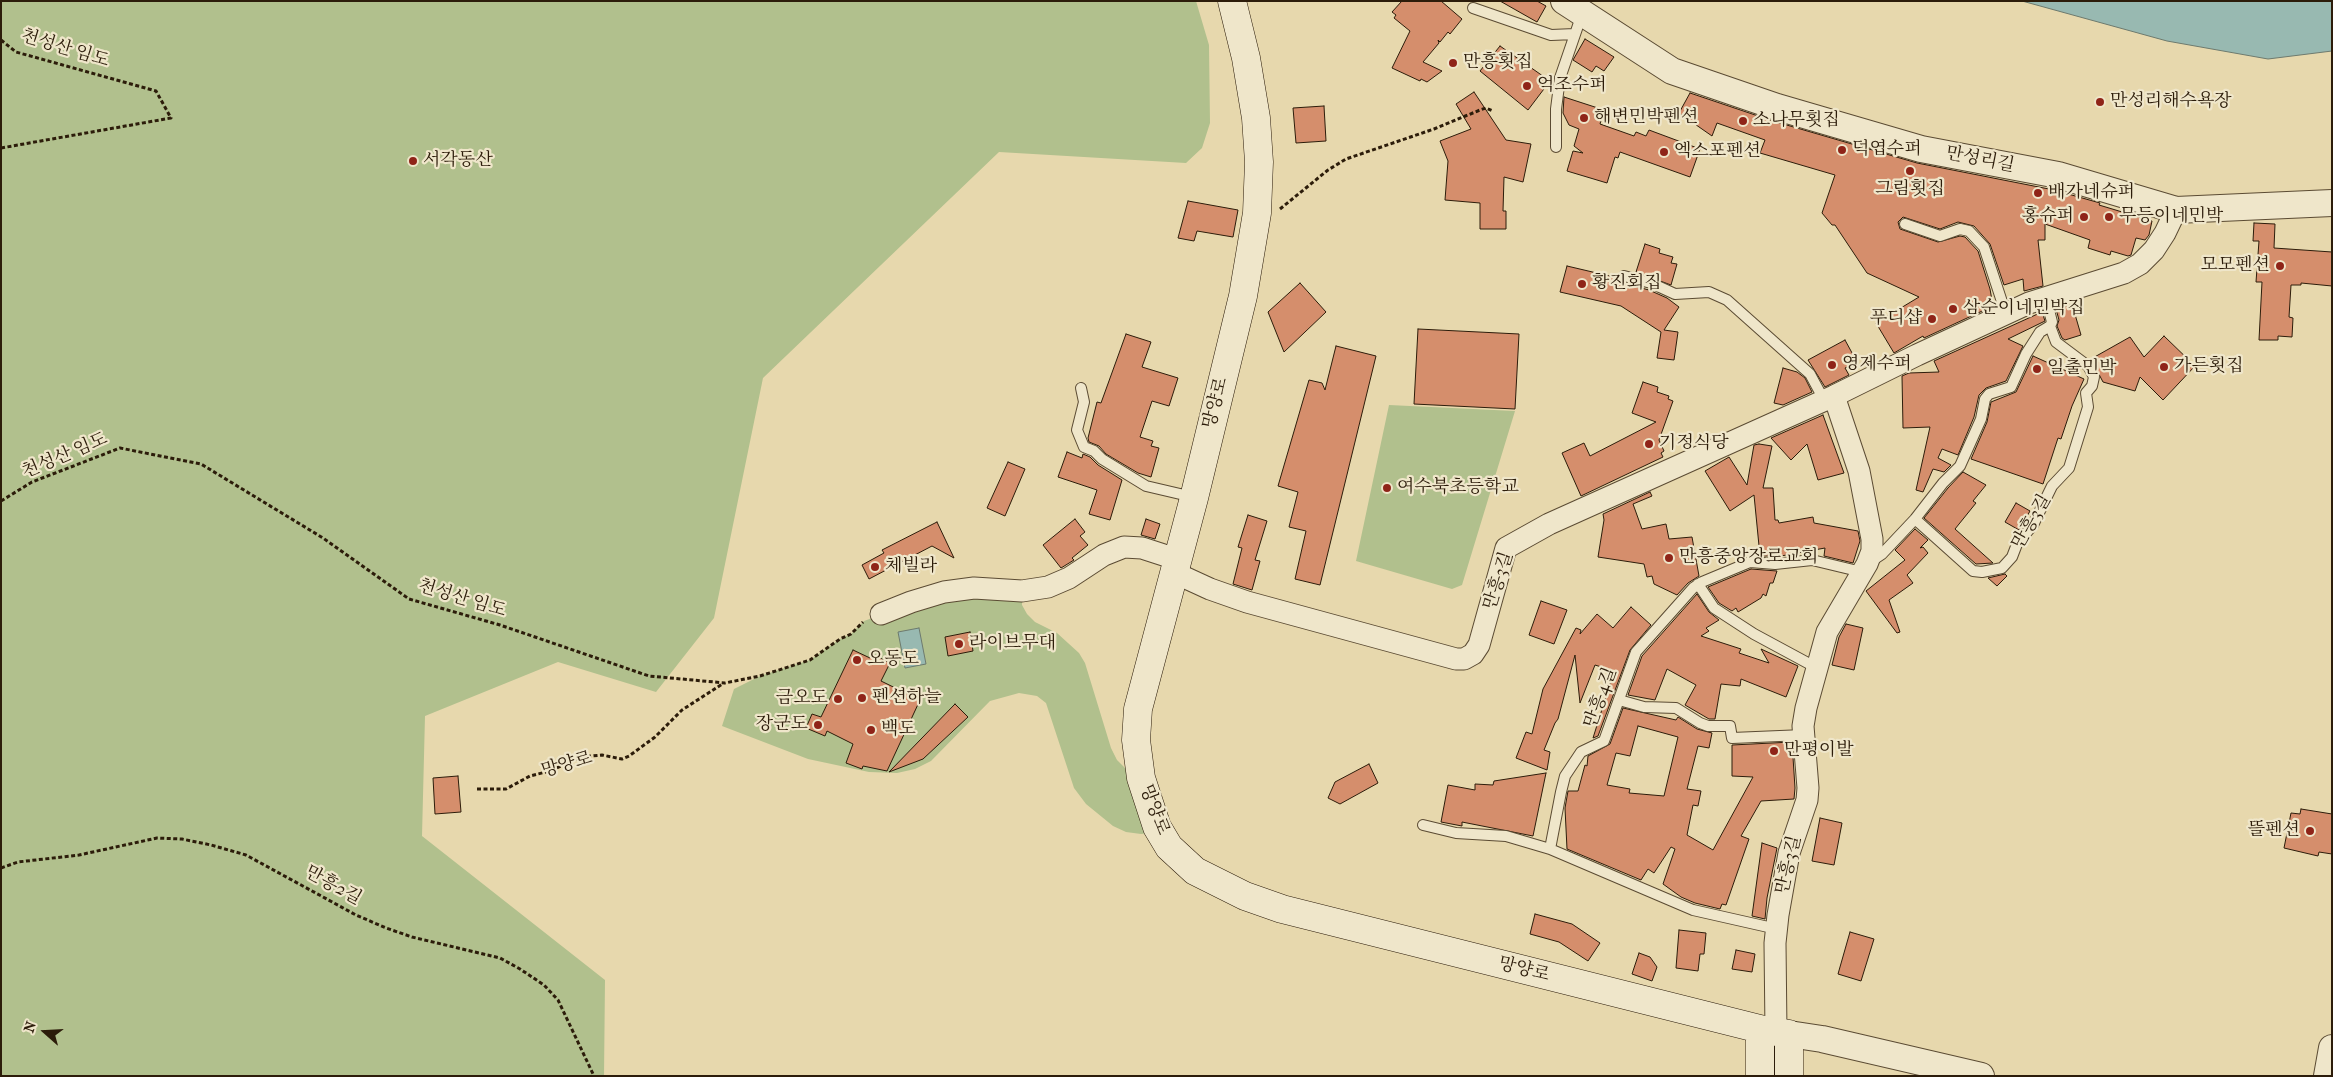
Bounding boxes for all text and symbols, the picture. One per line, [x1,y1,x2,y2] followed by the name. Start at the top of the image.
[18,25,112,73] street label: 천성산 임도
[1463,52,1533,74] place label: 만흥횟집
[1447,57,1459,69] marker: 만흥횟집
[1537,75,1607,97] place label: 억조수퍼
[1521,80,1533,92] marker: 억조수퍼
[2110,91,2232,113] place label: 만성리해수욕장
[2094,96,2106,108] marker: 만성리해수욕장
[1594,107,1698,129] place label: 해변민박펜션
[1753,110,1840,132] place label: 소나무횟집
[1578,112,1590,124] marker: 해변민박펜션
[1737,115,1749,127] marker: 소나무횟집
[1852,139,1922,161] place label: 덕엽수퍼
[1674,141,1761,163] place label: 엑스포펜션
[1944,143,2016,177] street label: 만성리길
[1836,144,1848,156] marker: 덕엽수퍼
[1658,146,1670,158] marker: 엑스포펜션
[423,150,493,172] place label: 서각동산
[407,155,419,167] marker: 서각동산
[1904,165,1916,177] marker: 그림횟집
[1875,179,1945,201] place label: 그림횟집
[2048,182,2135,204] place label: 배가네슈퍼
[2032,187,2044,199] marker: 배가네슈퍼
[2022,206,2074,228] place label: 홍슈퍼
[2119,206,2223,228] place label: 무등이네민박
[2078,211,2090,223] marker: 홍슈퍼
[2103,211,2115,223] marker: 무등이네민박
[2200,255,2270,277] place label: 모모펜션
[2274,260,2286,272] marker: 모모펜션
[1592,273,1662,295] place label: 황진회집
[1576,278,1588,290] marker: 황진회집
[1963,298,2085,320] place label: 삼순이네민박집
[1947,303,1959,315] marker: 삼순이네민박집
[1870,308,1922,330] place label: 푸디샵
[1926,313,1938,325] marker: 푸디샵
[1842,354,1912,376] place label: 영제수퍼
[2174,356,2244,378] place label: 가든횟집
[2047,358,2117,380] place label: 일출민박
[1826,359,1838,371] marker: 영제수퍼
[2158,361,2170,373] marker: 가든횟집
[2031,363,2043,375] marker: 일출민박
[1199,375,1233,431] street label: 망양로
[19,428,111,484] street label: 천성산 임도
[1659,433,1729,455] place label: 기정식당
[1643,438,1655,450] marker: 기정식당
[1397,477,1519,499] place label: 여수북초등학교
[1381,482,1393,494] marker: 여수북초등학교
[2008,491,2056,553] street label: 만흥3길
[1679,547,1818,569] place label: 만흥중앙장로교회
[1480,549,1518,613] street label: 만흥3길
[1663,552,1675,564] marker: 만흥중앙장로교회
[885,556,937,578] place label: 체빌라
[869,561,881,573] marker: 체빌라
[415,575,509,623] street label: 천성산 임도
[969,633,1056,655] place label: 라이브무대
[953,638,965,650] marker: 라이브무대
[867,649,919,671] place label: 오동도
[851,654,863,666] marker: 오동도
[1580,665,1622,731] street label: 만흥4길
[872,687,942,709] place label: 펜션하늘
[776,688,828,710] place label: 금오도
[856,692,868,704] marker: 펜션하늘
[832,693,844,705] marker: 금오도
[756,714,808,736] place label: 장군도
[812,719,824,731] marker: 장군도
[881,719,916,741] place label: 백도
[865,724,877,736] marker: 백도
[1784,740,1854,762] place label: 만평이발
[1768,745,1780,757] marker: 만평이발
[539,747,595,783] street label: 망양로
[1135,782,1173,838] street label: 망양로
[2248,820,2300,842] place label: 뜰펜션
[2304,825,2316,837] marker: 뜰펜션
[1772,834,1806,896] street label: 만흥3길
[301,862,365,910] street label: 만흥2길
[1496,953,1552,987] street label: 망양로
[20,1007,70,1057] north arrow
[21,1019,40,1035] text: N

